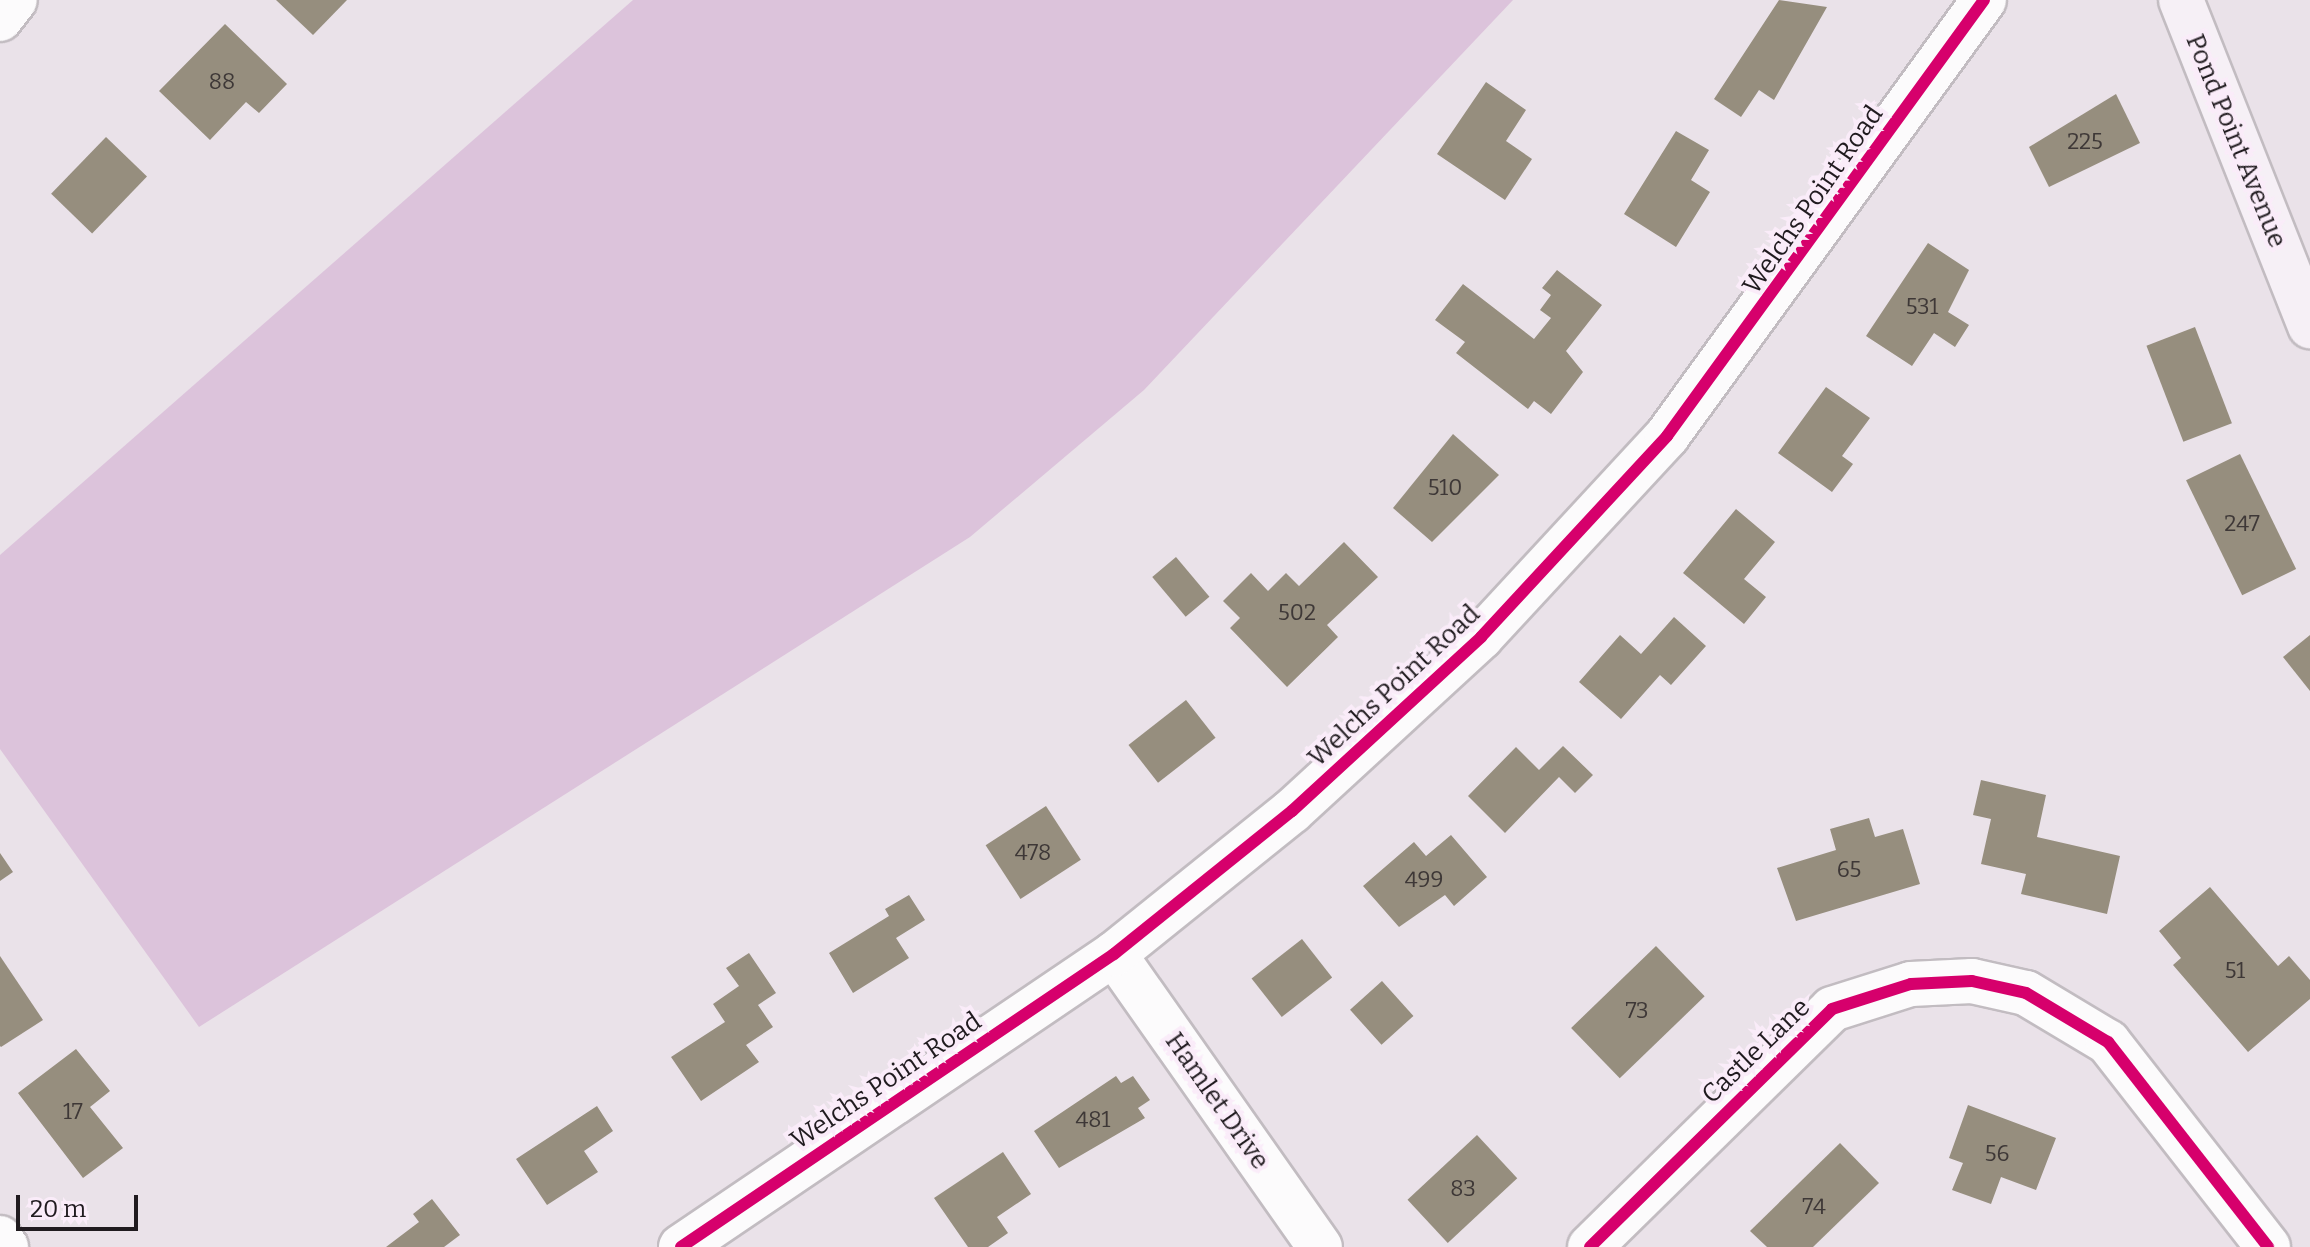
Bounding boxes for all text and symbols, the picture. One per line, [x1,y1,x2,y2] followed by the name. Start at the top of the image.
[2179,30,2293,252] street label: Pond Point Avenue
[209,69,235,95] house number: 88
[1736,100,1890,300] street label: Welchs Point Road
[2067,129,2103,155] house number: 225
[1906,294,1938,320] house number: 531
[1428,475,1462,501] house number: 510
[2224,511,2260,537] house number: 247
[1302,599,1486,773] street label: Welchs Point Road
[1278,600,1316,626] house number: 502
[1015,840,1051,866] house number: 478
[1837,857,1861,883] house number: 65
[1405,867,1443,893] house number: 499
[2225,958,2245,984] house number: 51
[1696,992,1816,1110] street label: Castle Lane
[1625,998,1649,1024] house number: 73
[785,1006,987,1156] street label: Welchs Point Road
[1158,1027,1276,1175] street label: Hamlet Drive
[63,1099,83,1125] house number: 17
[1075,1107,1111,1133] house number: 481
[1985,1141,2009,1167] house number: 56
[1450,1176,1476,1202] house number: 83
[20,1179,142,1229] scale bar
[1802,1194,1826,1220] house number: 74
[30,1195,86,1223] text: 20 m

